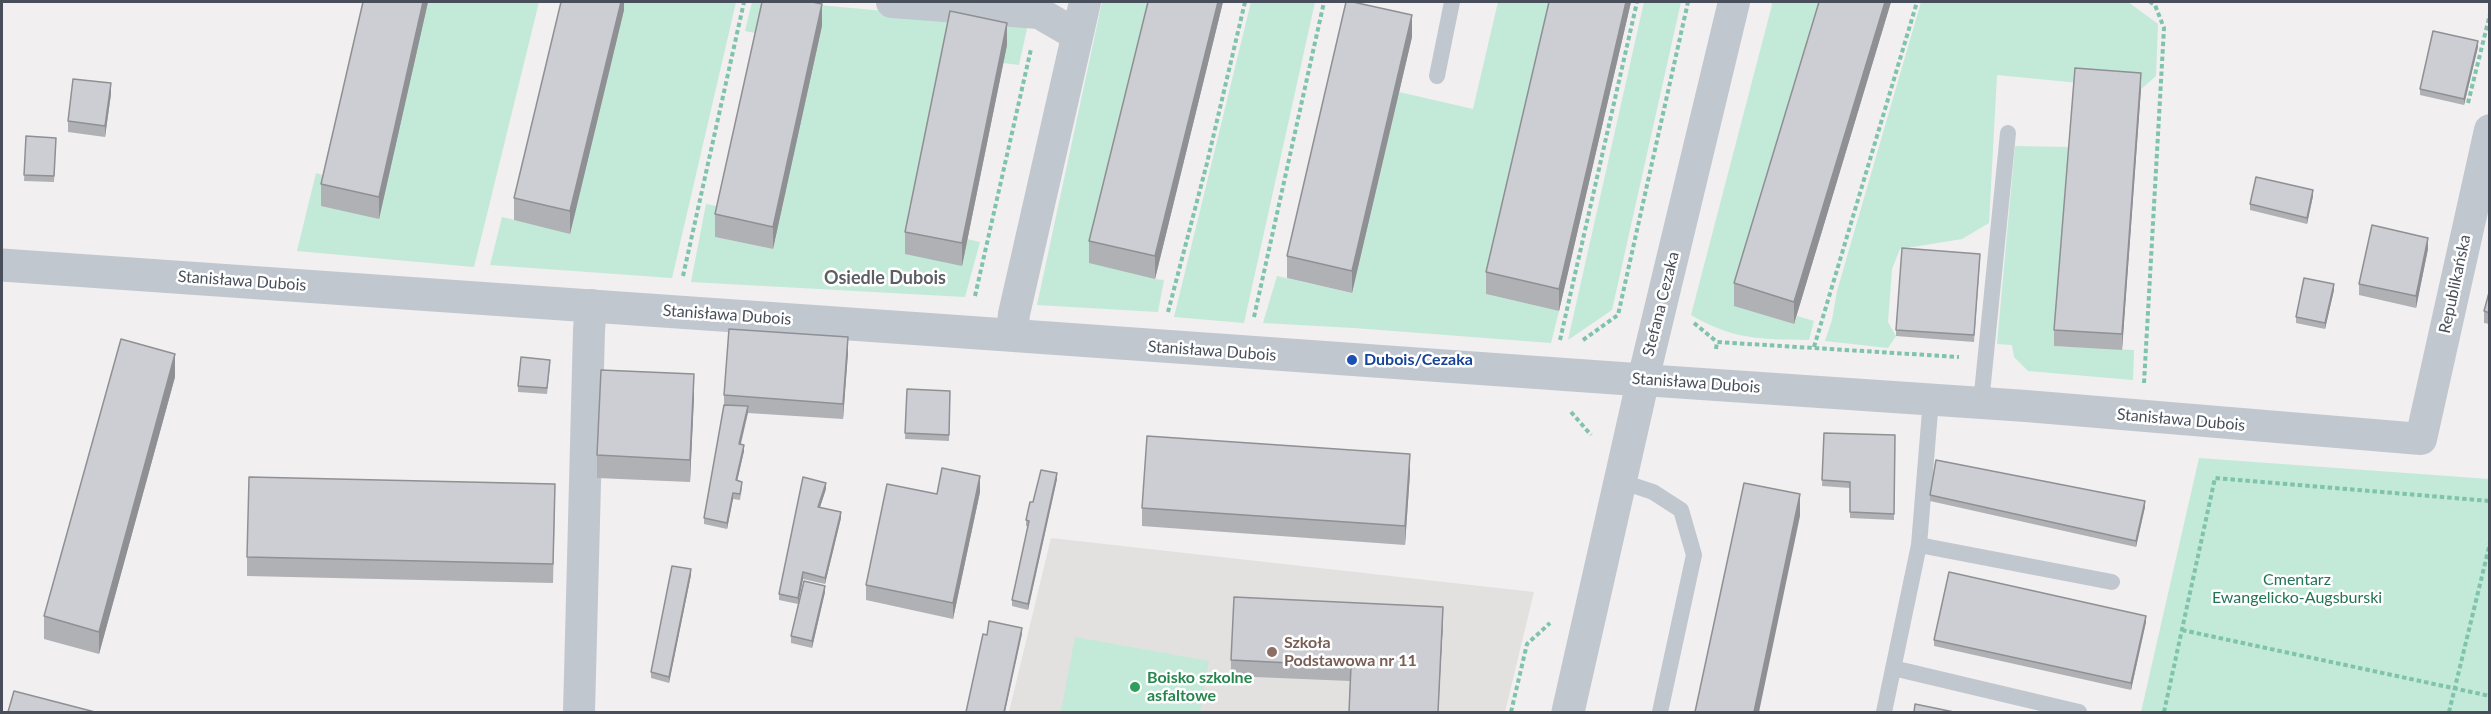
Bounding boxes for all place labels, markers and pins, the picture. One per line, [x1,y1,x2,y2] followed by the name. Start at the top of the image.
[1364,350,1473,370] place label: Dubois/Cezaka
[1345,353,1359,367] marker: Dubois/Cezaka
[1284,633,1417,671] place label: Szkoła Podstawowa nr 11
[1265,645,1279,659] marker: Szkoła Podstawowa nr 11
[1147,668,1252,706] place label: Boisko szkolne asfaltowe
[1128,680,1142,694] marker: Boisko szkolne asfaltowe

